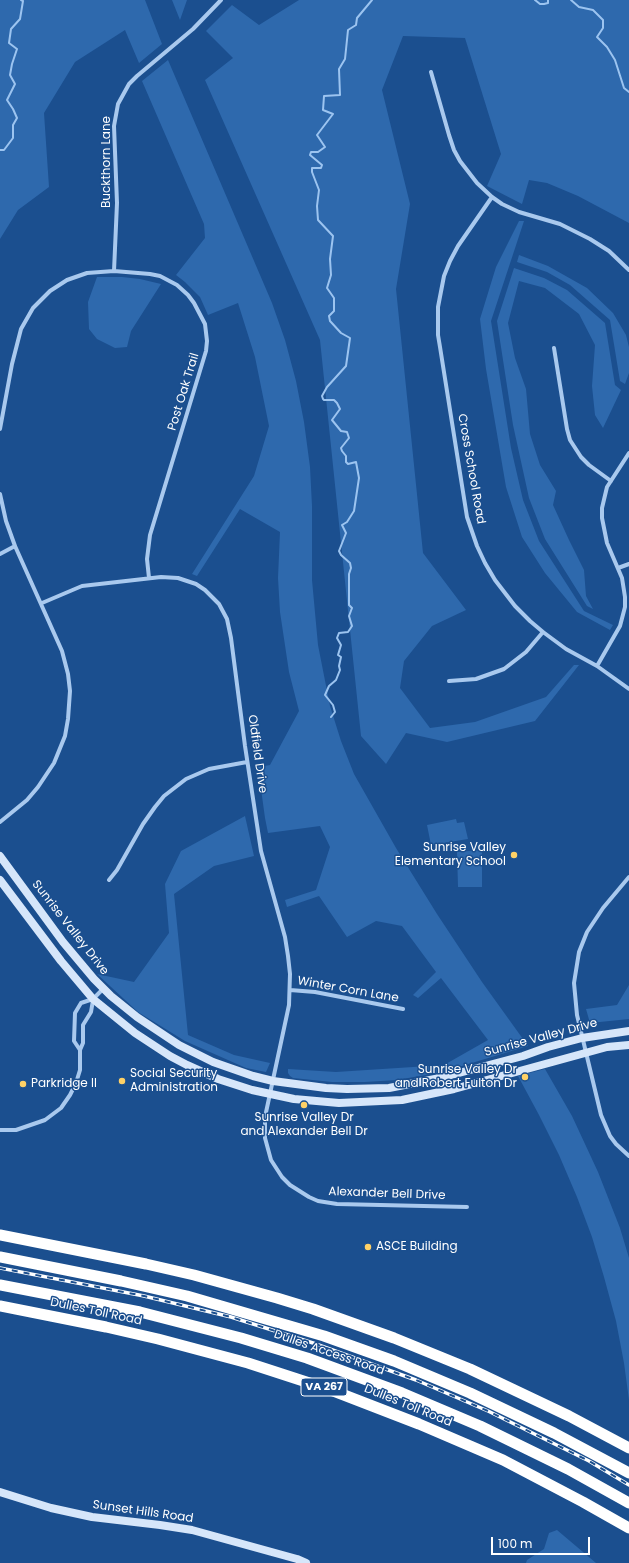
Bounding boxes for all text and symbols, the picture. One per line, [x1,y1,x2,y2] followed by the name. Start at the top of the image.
[100,116,114,208] street label: Buckthorn Lane
[165,351,203,433] street label: Post Oak Trail
[454,413,488,525] street label: Cross School Road
[244,714,270,794] street label: Oldfield Drive
[395,841,506,869] place label: Sunrise Valley Elementary School
[509,850,519,860] marker: Sunrise Valley Elementary School
[29,878,111,978] street label: Sunrise Valley Drive
[296,974,400,1006] street label: Winter Corn Lane
[483,1016,599,1060] street label: Sunrise Valley Drive
[395,1063,517,1091] place label: Sunrise Valley Dr and Robert Fulton Dr
[130,1067,218,1095] place label: Social Security Administration
[520,1072,530,1082] marker: Sunrise Valley Dr and Robert Fulton Dr
[117,1076,127,1086] marker: Social Security Administration
[31,1077,97,1091] place label: Parkridge II
[18,1079,28,1089] marker: Parkridge II
[299,1100,309,1110] marker: Sunrise Valley Dr and Alexander Bell Dr
[240,1111,368,1139] place label: Sunrise Valley Dr and Alexander Bell Dr
[328,1185,446,1203] street label: Alexander Bell Drive
[376,1240,458,1254] place label: ASCE Building
[363,1242,373,1252] marker: ASCE Building
[49,1295,143,1329] street label: Dulles Toll Road
[272,1327,386,1379] street label: Dulles Access Road
[301,1378,347,1396] road number: VA 267
[362,1382,454,1430] street label: Dulles Toll Road
[92,1498,194,1526] street label: Sunset Hills Road
[493,1529,592,1555] scale bar
[498,1535,532,1552] text: 100 m

